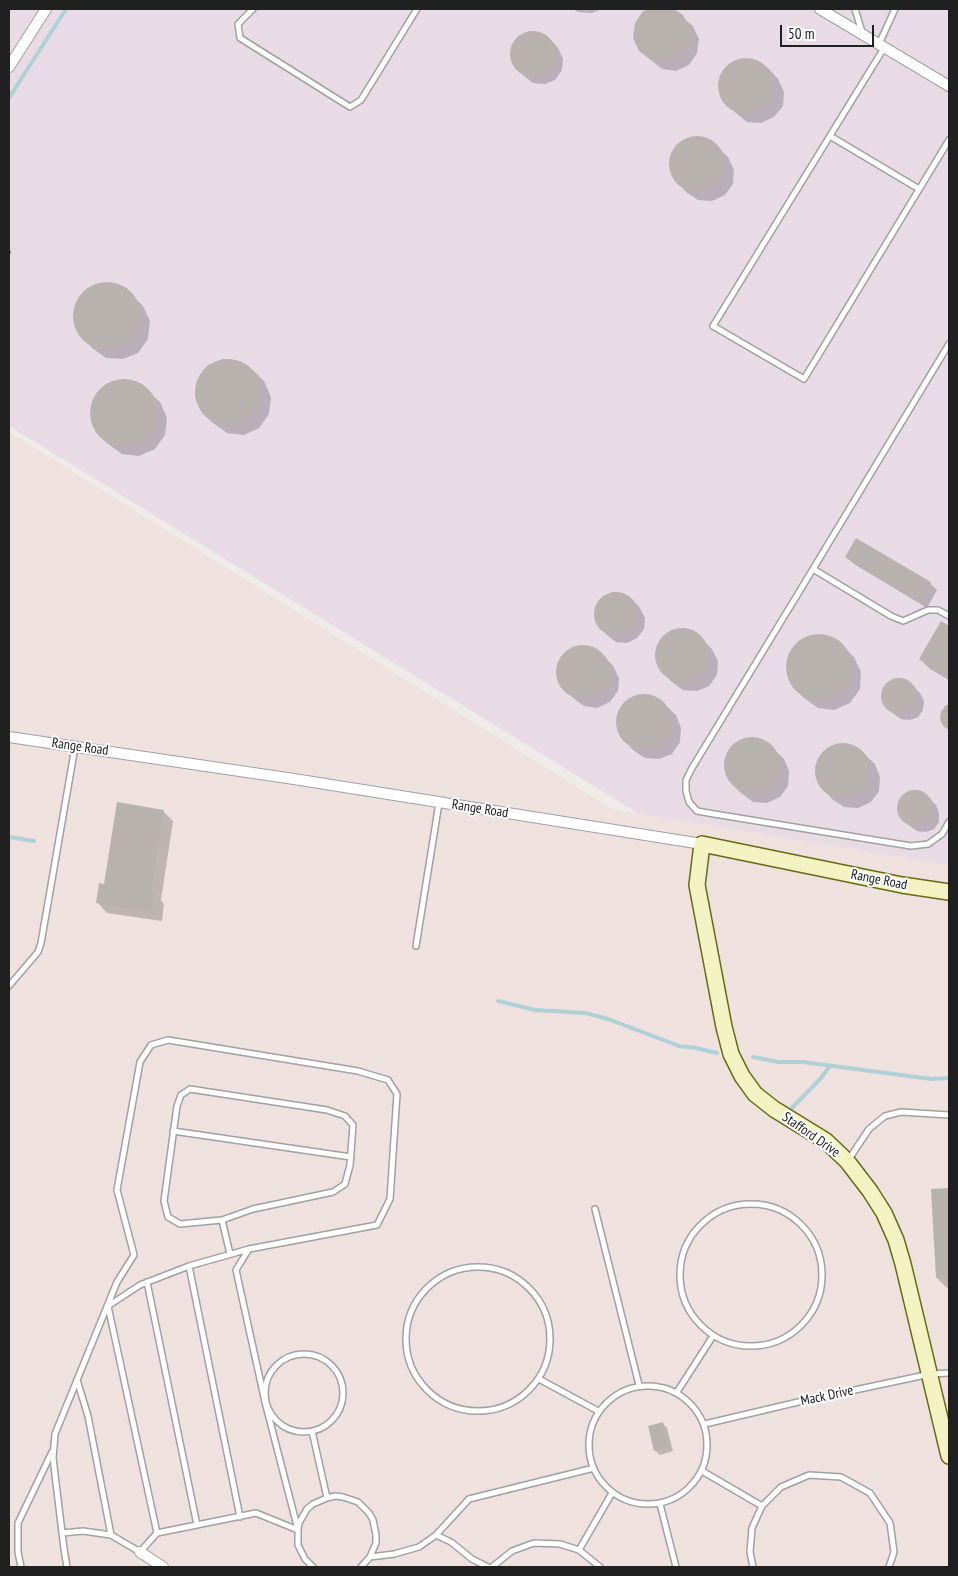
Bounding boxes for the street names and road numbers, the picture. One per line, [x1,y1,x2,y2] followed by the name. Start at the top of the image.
[51,735,109,759] street label: Range Road
[450,796,510,822] street label: Range Road
[849,866,909,894] street label: Range Road
[779,1109,843,1161] street label: Stafford Drive
[799,1382,855,1410] street label: Mack Drive

